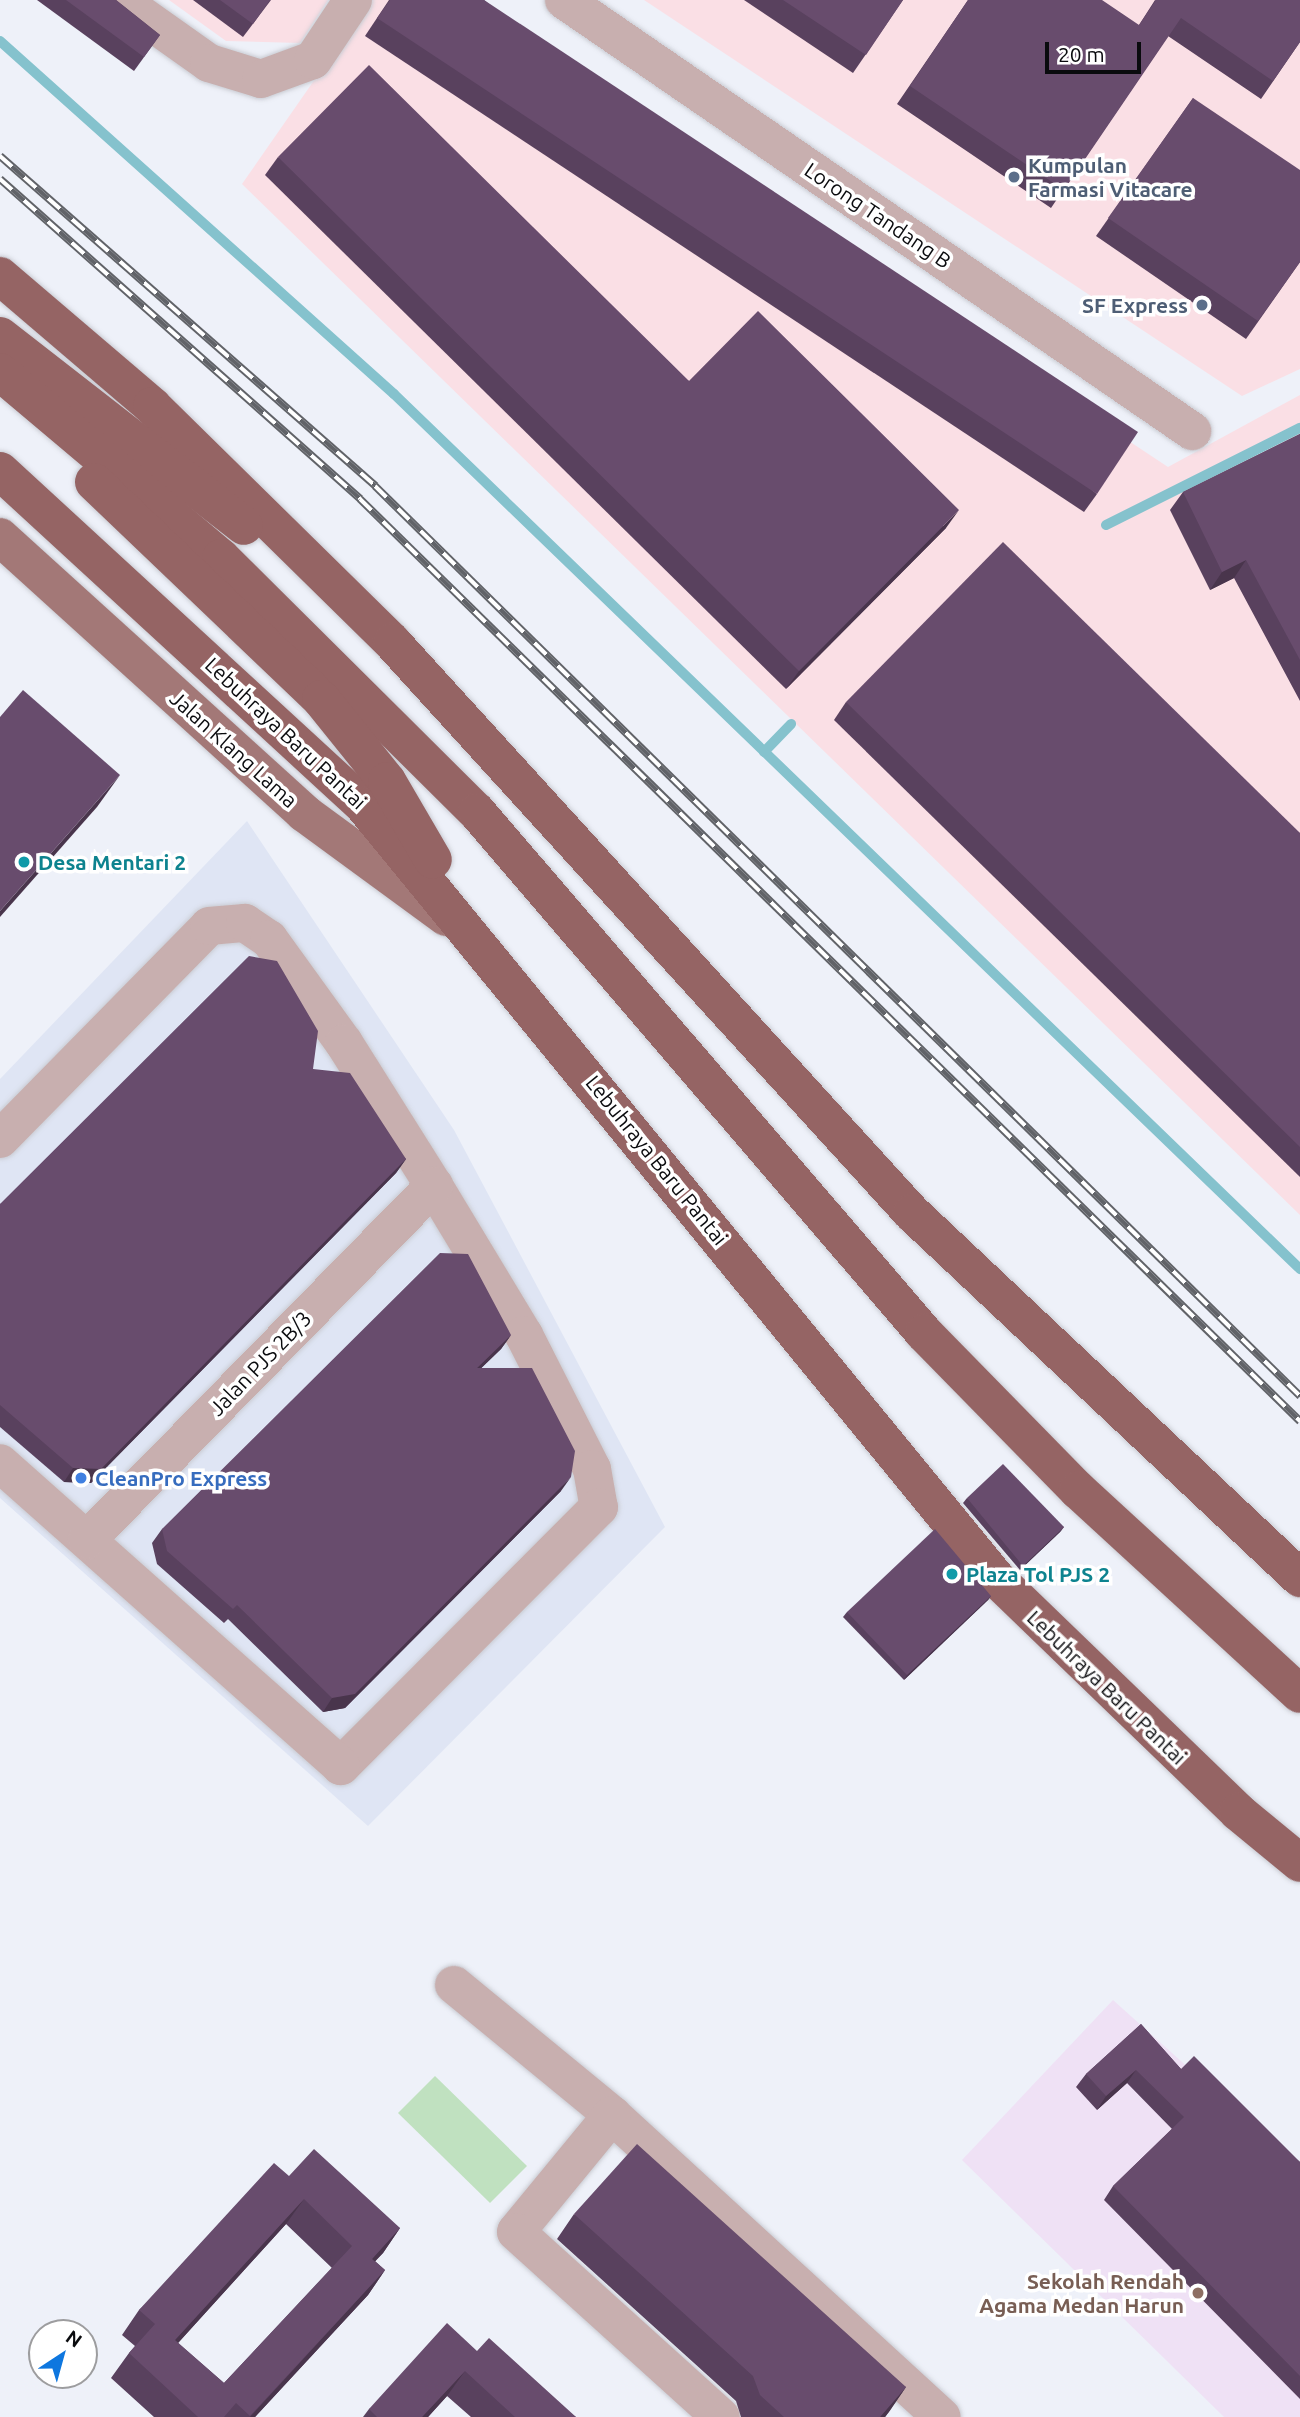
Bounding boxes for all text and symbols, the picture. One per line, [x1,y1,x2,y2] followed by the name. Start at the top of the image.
[1048,28,1144,72] scale bar
[1058,42,1105,66] text: 20 m
[1028,152,1193,202] place label: Kumpulan Farmasi Vitacare
[800,157,956,273] street label: Lorong Tandang B
[1006,169,1022,185] marker: Kumpulan Farmasi Vitacare
[1082,292,1188,318] place label: SF Express
[1194,297,1210,313] marker: SF Express
[200,652,372,814] street label: Lebuhraya Baru Pantai
[165,685,303,813] street label: Jalan Klang Lama
[38,849,186,875] place label: Desa Mentari 2
[16,854,32,870] marker: Desa Mentari 2
[581,1070,733,1250] street label: Lebuhraya Baru Pantai
[204,1305,316,1421] street label: Jalan PJS 2B/3
[95,1465,267,1491] place label: CleanPro Express
[73,1470,89,1486] marker: CleanPro Express
[966,1561,1110,1587] place label: Plaza Tol PJS 2
[944,1566,960,1582] marker: Plaza Tol PJS 2
[1022,1605,1192,1769] street label: Lebuhraya Baru Pantai
[979,2268,1184,2318] place label: Sekolah Rendah Agama Medan Harun
[1190,2285,1206,2301] marker: Sekolah Rendah Agama Medan Harun
[28,2319,98,2389] north arrow
[62,2326,86,2352] text: N

